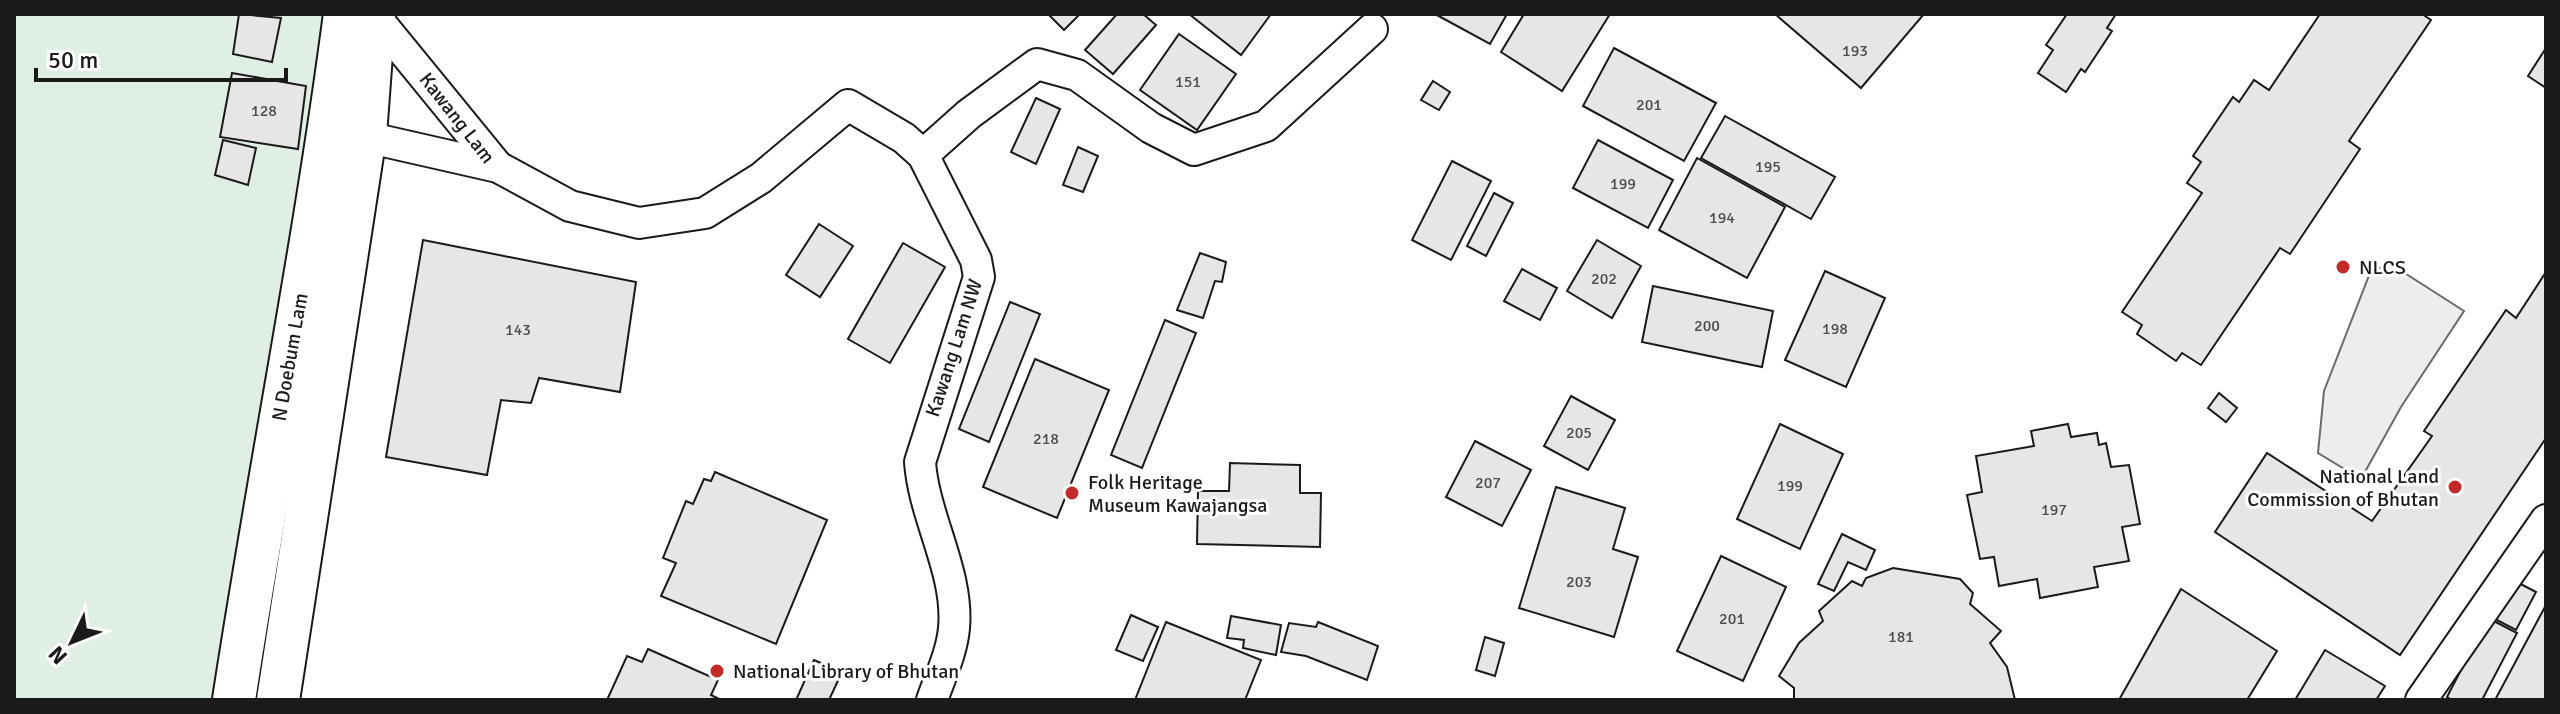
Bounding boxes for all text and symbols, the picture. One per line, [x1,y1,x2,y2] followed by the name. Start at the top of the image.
[36,32,286,82] scale bar
[1842,41,1868,61] house number: 193
[48,45,98,75] text: 50 m
[414,68,500,168] street label: Kawang Lam
[1175,72,1201,92] house number: 151
[1636,95,1662,115] house number: 201
[251,101,277,121] house number: 128
[1755,157,1781,177] house number: 195
[1610,174,1636,194] house number: 199
[1709,208,1735,228] house number: 194
[2359,255,2406,280] place label: NLCS
[2334,258,2352,276] marker: NLCS
[1591,269,1617,289] house number: 202
[920,276,988,420] street label: Kawang Lam NW
[266,291,314,423] street label: N Doebum Lam
[1694,316,1720,336] house number: 200
[1822,319,1848,339] house number: 198
[505,320,531,340] house number: 143
[1566,423,1592,443] house number: 205
[1033,429,1059,449] house number: 218
[2247,464,2439,512] place label: National Land Commission of Bhutan
[1088,470,1267,518] place label: Folk Heritage Museum Kawajangsa
[1475,473,1501,493] house number: 207
[1777,476,1803,496] house number: 199
[2446,478,2464,496] marker: National Land Commission of Bhutan
[1063,484,1081,502] marker: Folk Heritage Museum Kawajangsa
[2041,500,2067,520] house number: 197
[1566,572,1592,592] house number: 203
[32,602,112,682] north arrow
[1719,609,1745,629] house number: 201
[1888,627,1914,647] house number: 181
[43,640,73,670] text: N
[733,659,959,684] place label: National Library of Bhutan
[708,662,726,680] marker: National Library of Bhutan

